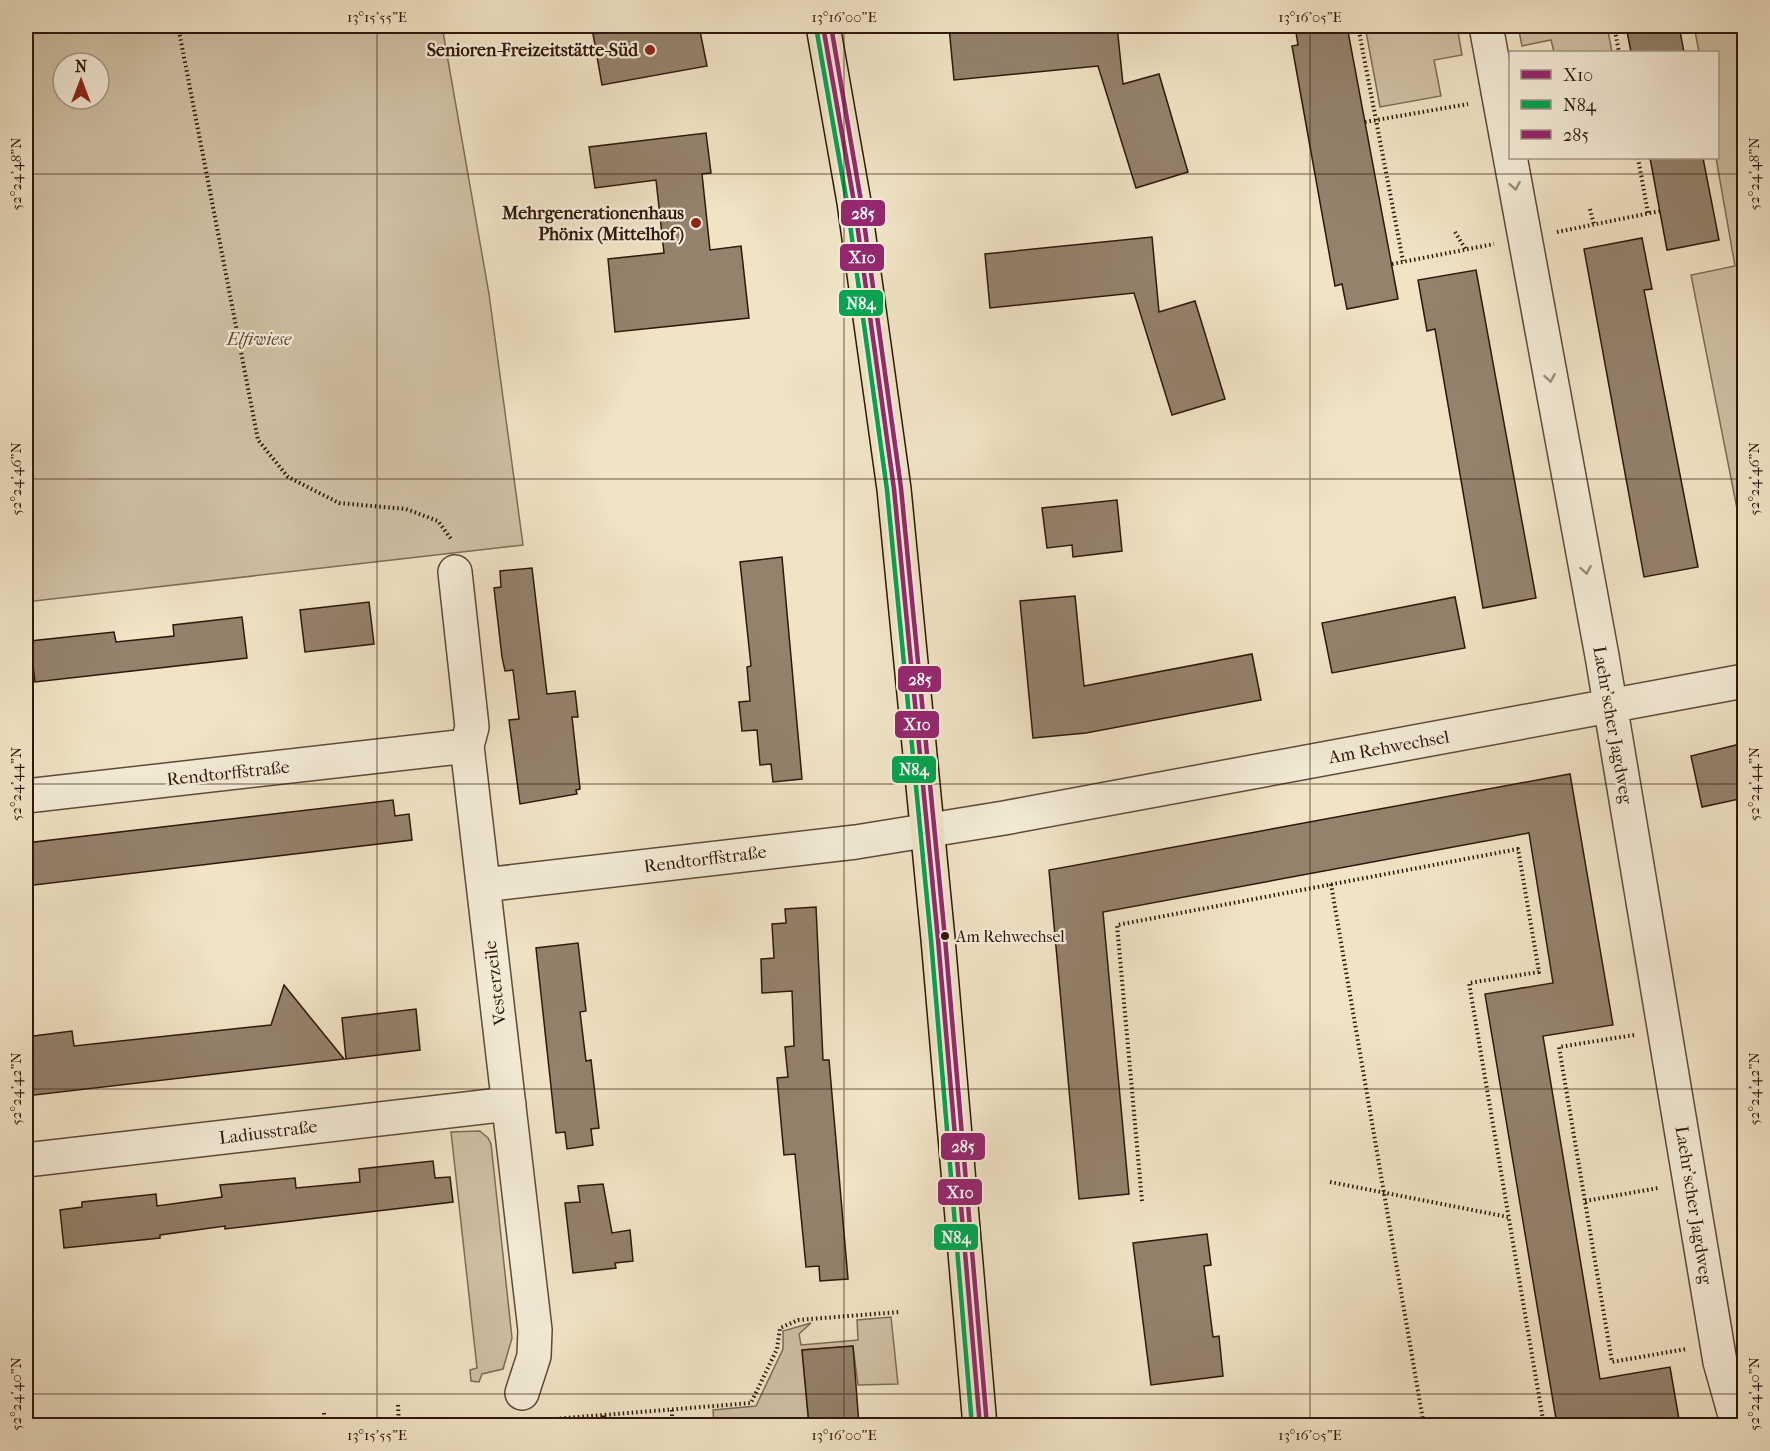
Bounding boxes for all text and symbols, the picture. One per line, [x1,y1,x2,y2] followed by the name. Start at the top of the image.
[347,8,407,26] text: 13°15'55"E
[811,8,877,26] text: 13°16'00"E
[1278,8,1342,26] text: 13°16'05"E
[427,40,639,61] place label: Senioren-Freizeitstätte-Süd
[643,43,657,57] marker: Senioren-Freizeitstätte-Süd
[51,51,111,111] north arrow
[1509,51,1719,159] legend
[75,57,88,76] text: N
[1563,65,1593,86] text: X10
[1563,95,1597,116] text: N84
[1563,125,1589,146] text: 285
[7,137,25,211] text: 52°24'48"N
[1745,137,1763,211] text: 52°24'48"N
[1508,181,1521,191] one-way arrow
[840,199,886,227] line badge: 285
[501,203,684,245] place label: Mehrgenerationenhaus Phönix (Mittelhof)
[851,204,875,223] text: 285
[689,216,703,230] marker: Mehrgenerationenhaus Phönix (Mittelhof)
[839,243,885,272] line badge: X10
[848,248,876,267] text: X10
[838,289,884,317] line badge: N84
[846,294,877,314] text: N84
[226,329,292,350] park label: Elfiwiese
[1544,373,1556,383] one-way arrow
[7,442,25,516] text: 52°24'46"N
[1745,442,1763,516] text: 52°24'46"N
[1579,565,1592,575] one-way arrow
[1588,645,1637,806] street label: Laehr'scher Jagdweg
[897,665,942,693] line badge: 285
[908,670,932,689] text: 285
[894,710,940,739] line badge: X10
[903,715,931,734] text: X10
[1326,727,1451,769] street label: Am Rehwechsel
[7,746,25,821] text: 52°24'44"N
[1745,746,1763,821] text: 52°24'44"N
[891,755,937,784] line badge: N84
[166,757,291,790] street label: Rendtorffstraße
[899,760,930,780] text: N84
[643,842,768,877] street label: Rendtorffstraße
[955,927,1065,946] place label: Am Rehwechsel
[939,930,951,942] marker: Am Rehwechsel
[480,939,511,1027] street label: Vesterzeile
[7,1052,25,1126] text: 52°24'42"N
[1745,1052,1763,1126] text: 52°24'42"N
[218,1116,318,1149] street label: Ladiusstraße
[1671,1124,1716,1286] street label: Laehr'scher Jagdweg
[940,1132,986,1161] line badge: 285
[951,1137,975,1156] text: 285
[937,1178,983,1206] line badge: X10
[946,1183,974,1202] text: X10
[933,1223,979,1251] line badge: N84
[941,1228,972,1248] text: N84
[7,1356,25,1431] text: 52°24'40"N
[1745,1356,1763,1431] text: 52°24'40"N
[347,1426,407,1444] text: 13°15'55"E
[811,1426,877,1444] text: 13°16'00"E
[1278,1426,1342,1444] text: 13°16'05"E

